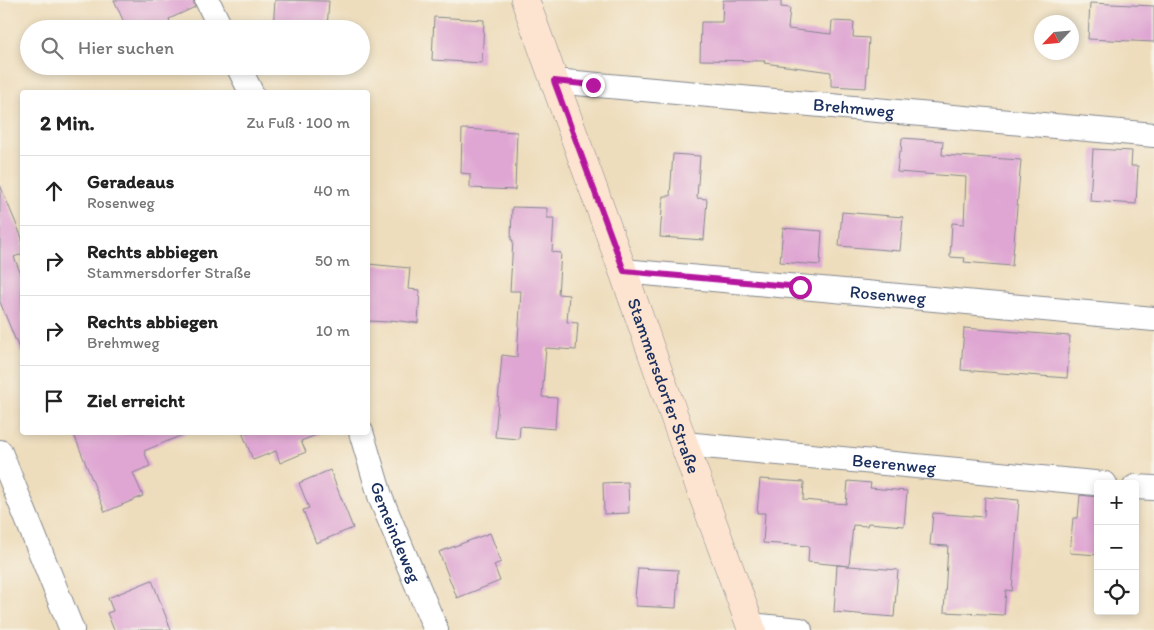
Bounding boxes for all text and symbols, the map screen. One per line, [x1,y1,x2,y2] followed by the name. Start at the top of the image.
[1034,15,1079,60] north arrow
[20,20,370,75] search box
[38,34,66,62] icon: search
[78,36,174,59] text: Hier suchen
[582,74,605,97] route end
[812,93,896,123] street label: Brehmweg
[40,110,95,135] text: 2 Min.
[246,113,350,132] text: Zu Fuß · 100 m
[87,170,174,193] text: Geradeaus
[40,177,68,205] icon: ahead
[313,181,350,200] text: 40 m
[87,193,155,212] text: Rosenweg
[87,240,218,263] text: Rechts abbiegen
[40,247,68,275] icon: right
[315,251,350,270] text: 50 m
[87,263,251,282] text: Stammersdorfer Straße
[789,276,812,299] route start
[849,281,928,309] street label: Rosenweg
[622,295,705,477] street label: Stammersdorfer Straße
[87,310,218,333] text: Rechts abbiegen
[40,317,68,345] icon: right
[316,321,350,340] text: 10 m
[87,333,160,352] text: Brehmweg
[40,387,68,415] icon: arrive
[87,389,185,412] text: Ziel erreicht
[851,449,938,479] street label: Beerenweg
[365,479,426,587] street label: Gemeindeweg
[1094,480,1139,615] map controls
[1094,480,1139,525] button: +
[1094,525,1139,570] button: −
[1094,570,1139,615] button: locate

